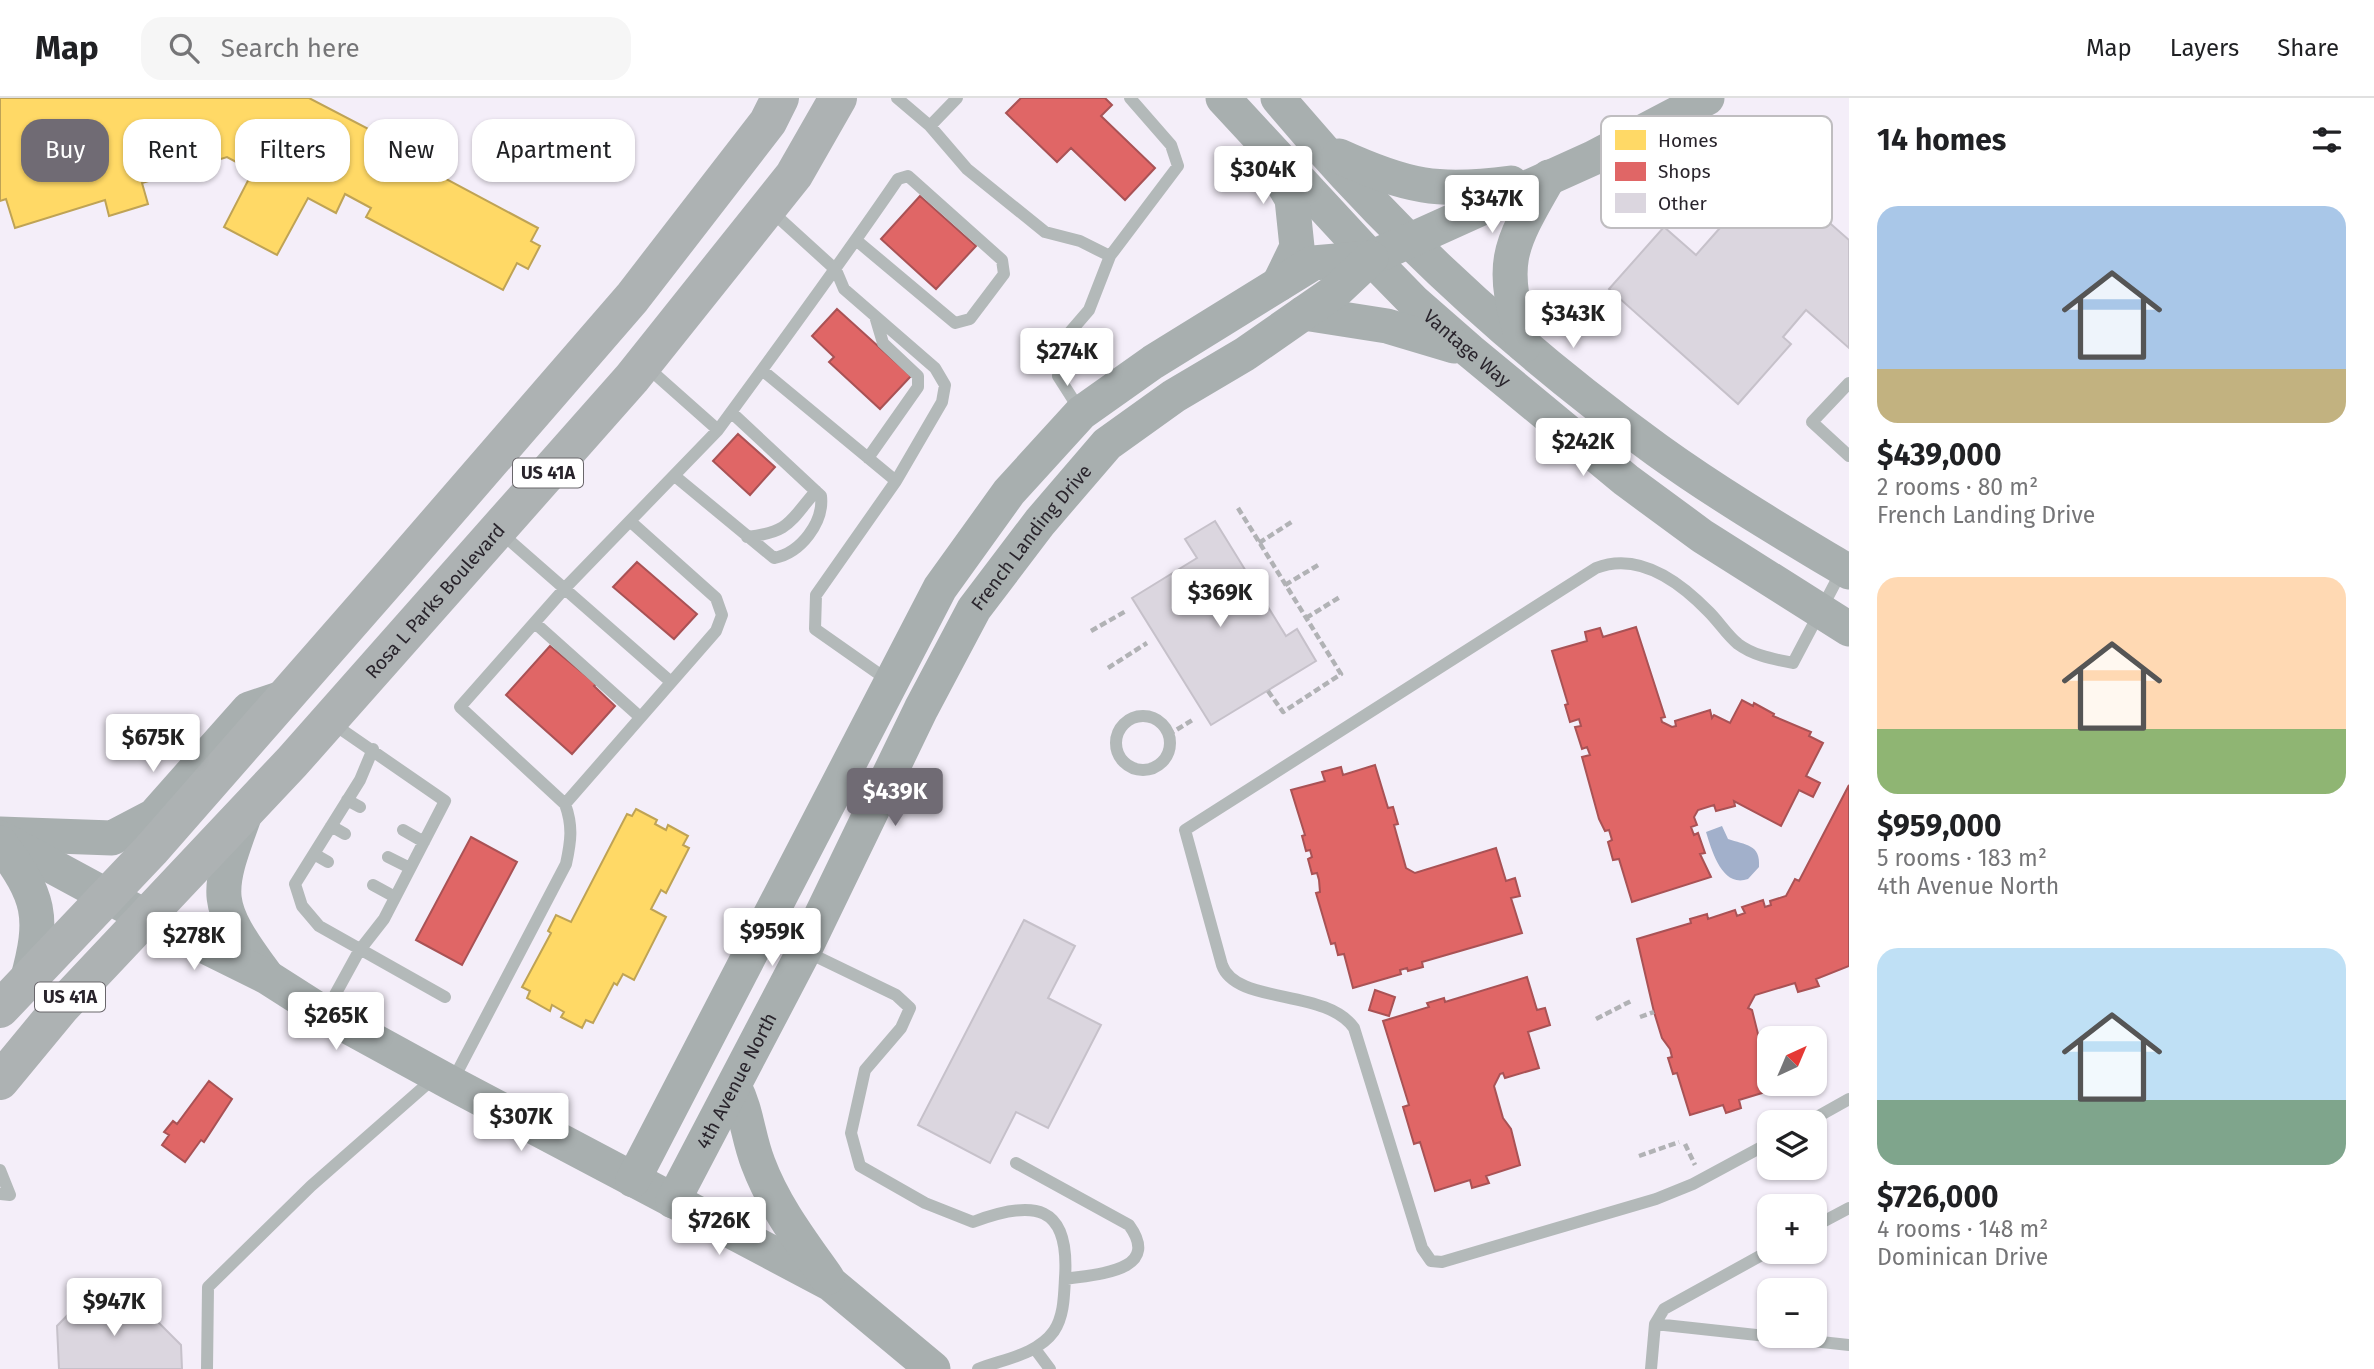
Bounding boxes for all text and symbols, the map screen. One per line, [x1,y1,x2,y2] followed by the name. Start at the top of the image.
[141,17,631,80] search box
[35,28,99,68] text: Map
[165,29,203,67] icon: search
[221,33,360,64] text: Search here
[2086,34,2132,62] text: Map
[2170,34,2239,62] text: Layers
[2277,34,2339,62] text: Share
[1601,116,1832,228] legend
[21,119,109,182] chip: Buy
[123,119,221,182] chip: Rent
[235,119,350,182] chip: Filters
[364,119,458,182] chip: New
[472,119,635,182] chip: Apartment
[2308,121,2346,159] icon: filters
[1877,122,2006,158] text: 14 homes
[1658,129,1718,152] text: Homes
[1214,146,1312,206] pin: $304K
[1230,155,1296,183] text: $304K
[1658,160,1711,183] text: Shops
[1443,176,1541,235] pin: $347K
[1461,184,1523,212] text: $347K
[1658,192,1707,215] text: Other
[2049,252,2175,378] icon: home
[1524,290,1622,350] pin: $343K
[1541,299,1605,327] text: $343K
[1419,305,1516,393] street label: Vantage Way
[1018,328,1116,388] pin: $274K
[1036,337,1098,365] text: $274K
[1534,418,1632,478] pin: $242K
[1552,427,1614,455] text: $242K
[1877,437,2001,473] text: $439,000
[513,458,583,488] road number: US 41A
[966,460,1097,615] street label: French Landing Drive
[1877,473,2038,501] text: 2 rooms · 80 m²
[1877,501,2095,529] text: French Landing Drive
[361,519,510,683] street label: Rosa L Parks Boulevard
[1171,570,1269,629] pin: $369K
[1188,578,1252,606] text: $369K
[2049,623,2175,749] icon: home
[104,714,202,774] pin: $675K
[122,723,184,751] text: $675K
[846,768,944,828] pin: $439K
[863,777,927,805] text: $439K
[1877,808,2002,844] text: $959,000
[1877,844,2047,872] text: 5 rooms · 183 m²
[1877,872,2059,900] text: 4th Avenue North
[723,908,821,968] pin: $959K
[145,912,243,972] pin: $278K
[740,917,804,945] text: $959K
[163,921,225,949] text: $278K
[35,982,105,1012] road number: US 41A
[287,992,385,1052] pin: $265K
[2049,994,2175,1120] icon: home
[304,1001,368,1029] text: $265K
[691,1009,782,1153] street label: 4th Avenue North
[1757,1026,1827,1096] north arrow
[1757,1026,1827,1348] map controls
[472,1094,570,1153] pin: $307K
[490,1102,552,1130] text: $307K
[1757,1110,1827,1180] button: layers
[1877,1179,1999,1215] text: $726,000
[1757,1194,1827,1264] button: +
[670,1198,768,1257] pin: $726K
[688,1206,750,1234] text: $726K
[1877,1215,2048,1243] text: 4 rooms · 148 m²
[1877,1243,2048,1271] text: Dominican Drive
[65,1278,163,1338] pin: $947K
[1757,1278,1827,1348] button: −
[83,1287,145,1315] text: $947K

